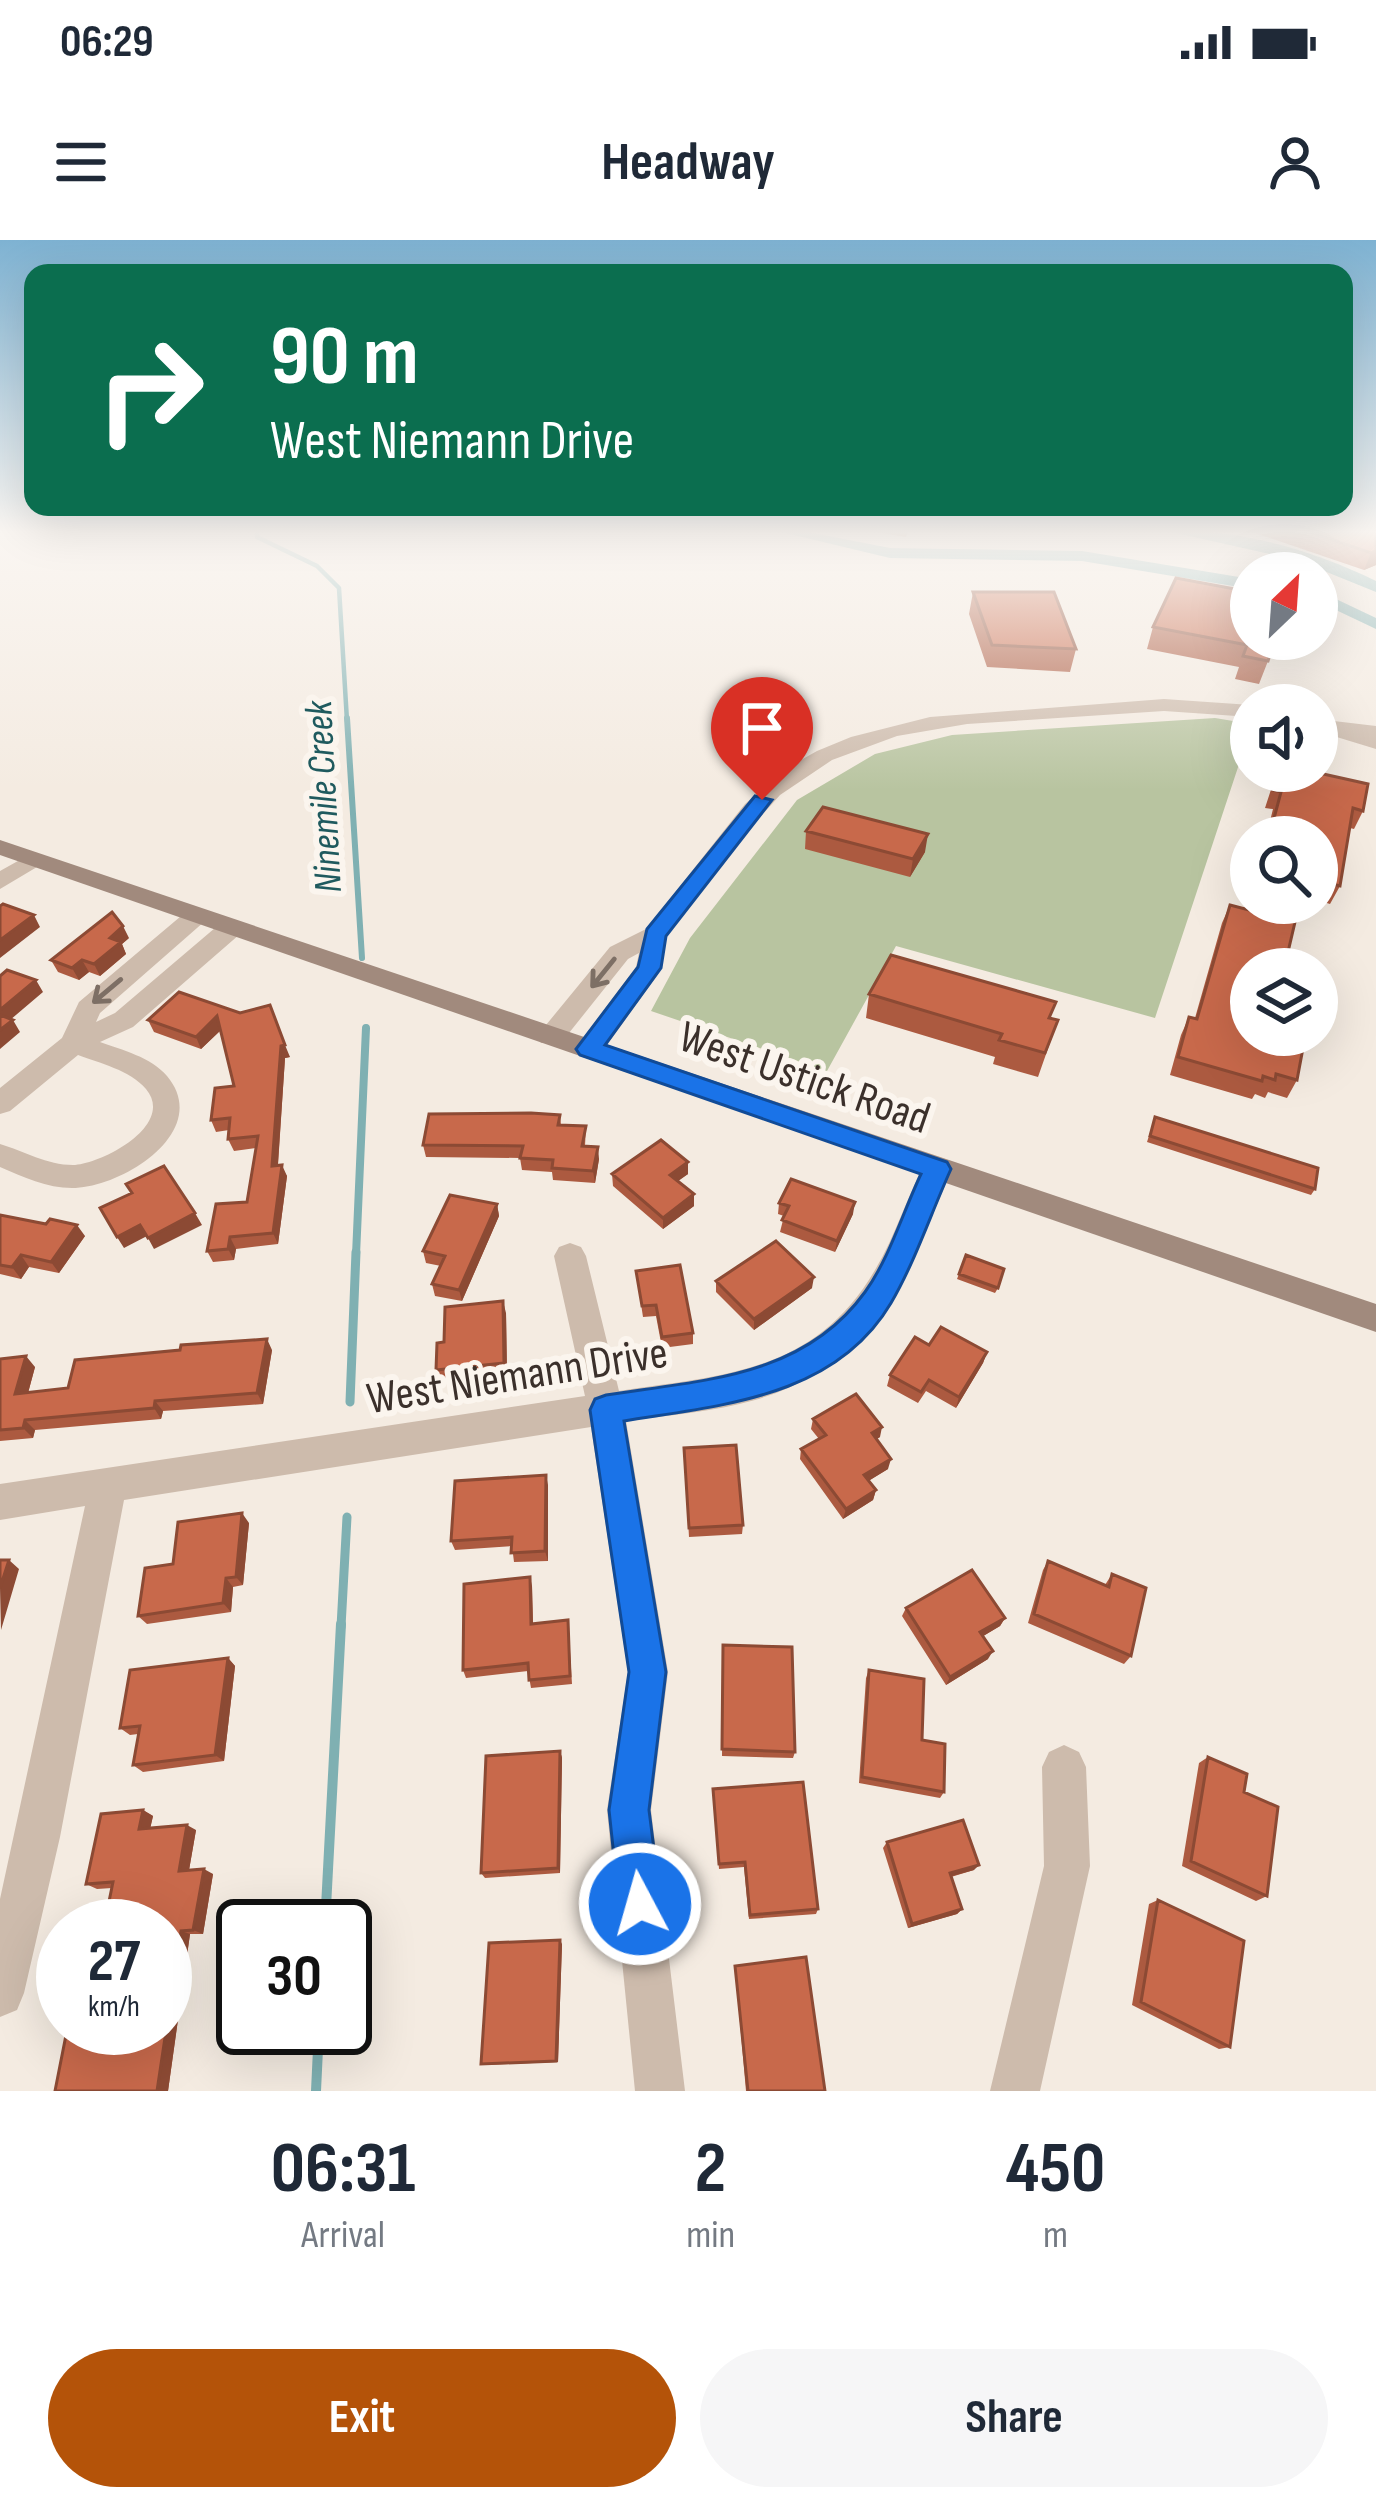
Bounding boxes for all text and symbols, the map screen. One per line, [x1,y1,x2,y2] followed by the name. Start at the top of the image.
[60,15,154,70] text: 06:29
[48,129,114,195] icon: menu
[1262,129,1328,195] icon: person
[601,130,775,195] text: Headway
[270,307,419,408] text: 90 m
[72,312,228,468] icon: right
[270,409,634,474] text: West Niemann Drive
[1230,552,1338,660] north arrow
[1230,552,1338,1056] map controls
[711,677,813,800] pin
[1230,684,1338,792] button: sound
[729,695,795,761] icon: arrive
[296,698,353,894] water label: Ninemile Creek
[1230,816,1338,924] button: search
[1230,948,1338,1056] button: layers
[589,957,617,988] one-way arrow
[92,977,123,1005] one-way arrow
[672,1010,937,1147] street label: West Ustick Road
[363,1326,672,1427] street label: West Niemann Drive
[577,1841,703,1967] position arrow
[216,1899,372,2055] speed limit sign: 30
[88,1926,140,1998] text: 27
[88,1989,140,2025] text: km/h
[271,2126,415,2213] text: 06:31
[695,2126,726,2213] text: 2
[1006,2126,1105,2213] text: 450
[301,2212,385,2259] text: Arrival
[686,2212,735,2259] text: min
[1043,2212,1068,2259] text: m
[48,2349,676,2487] button: Exit
[700,2349,1328,2487] button: Share

